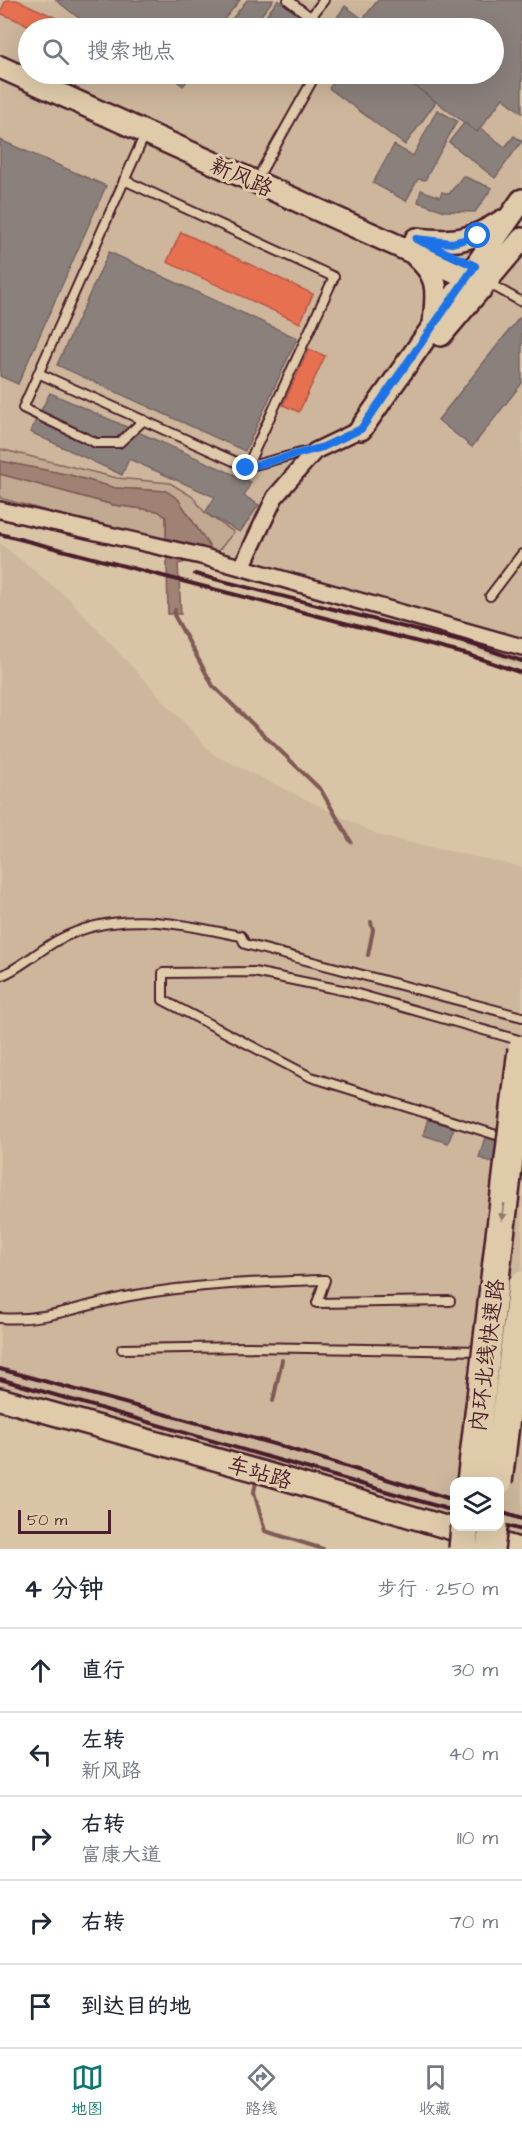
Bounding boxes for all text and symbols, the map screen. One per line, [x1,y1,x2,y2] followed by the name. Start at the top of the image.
[18,18,504,84] search box
[39,35,72,68] icon: search
[87,36,175,67] text: 搜索地点
[205,150,278,205] street label: 新风路
[464,222,490,248] route start
[232,454,258,480] route end
[498,1202,507,1221] one-way arrow
[463,1277,512,1434] street label: 内环北线快速路
[224,1449,296,1497] street label: 车站路
[450,1477,504,1531] map controls
[450,1477,504,1531] button: layers
[18,1507,111,1534] scale bar
[27,1509,67,1531] text: 50 m
[24,1571,104,1607] text: 4 分钟
[377,1575,498,1603] text: 步行 · 250 m
[24,1654,57,1687] icon: ahead
[81,1655,125,1686] text: 直行
[452,1656,498,1684] text: 30 m
[81,1725,125,1756] text: 左转
[24,1738,57,1771] icon: left
[448,1740,498,1768] text: 40 m
[81,1757,141,1785] text: 新风路
[81,1809,125,1840] text: 右转
[24,1822,57,1855] icon: right
[457,1824,498,1852] text: 110 m
[81,1841,161,1869] text: 富康大道
[24,1906,57,1939] icon: right
[81,1907,125,1938] text: 右转
[450,1908,498,1936] text: 70 m
[24,1990,57,2023] icon: arrive
[81,1991,191,2022] text: 到达目的地
[71,2061,104,2120] tab: 地图
[245,2061,278,2120] tab: 路线
[419,2061,452,2120] tab: 收藏

